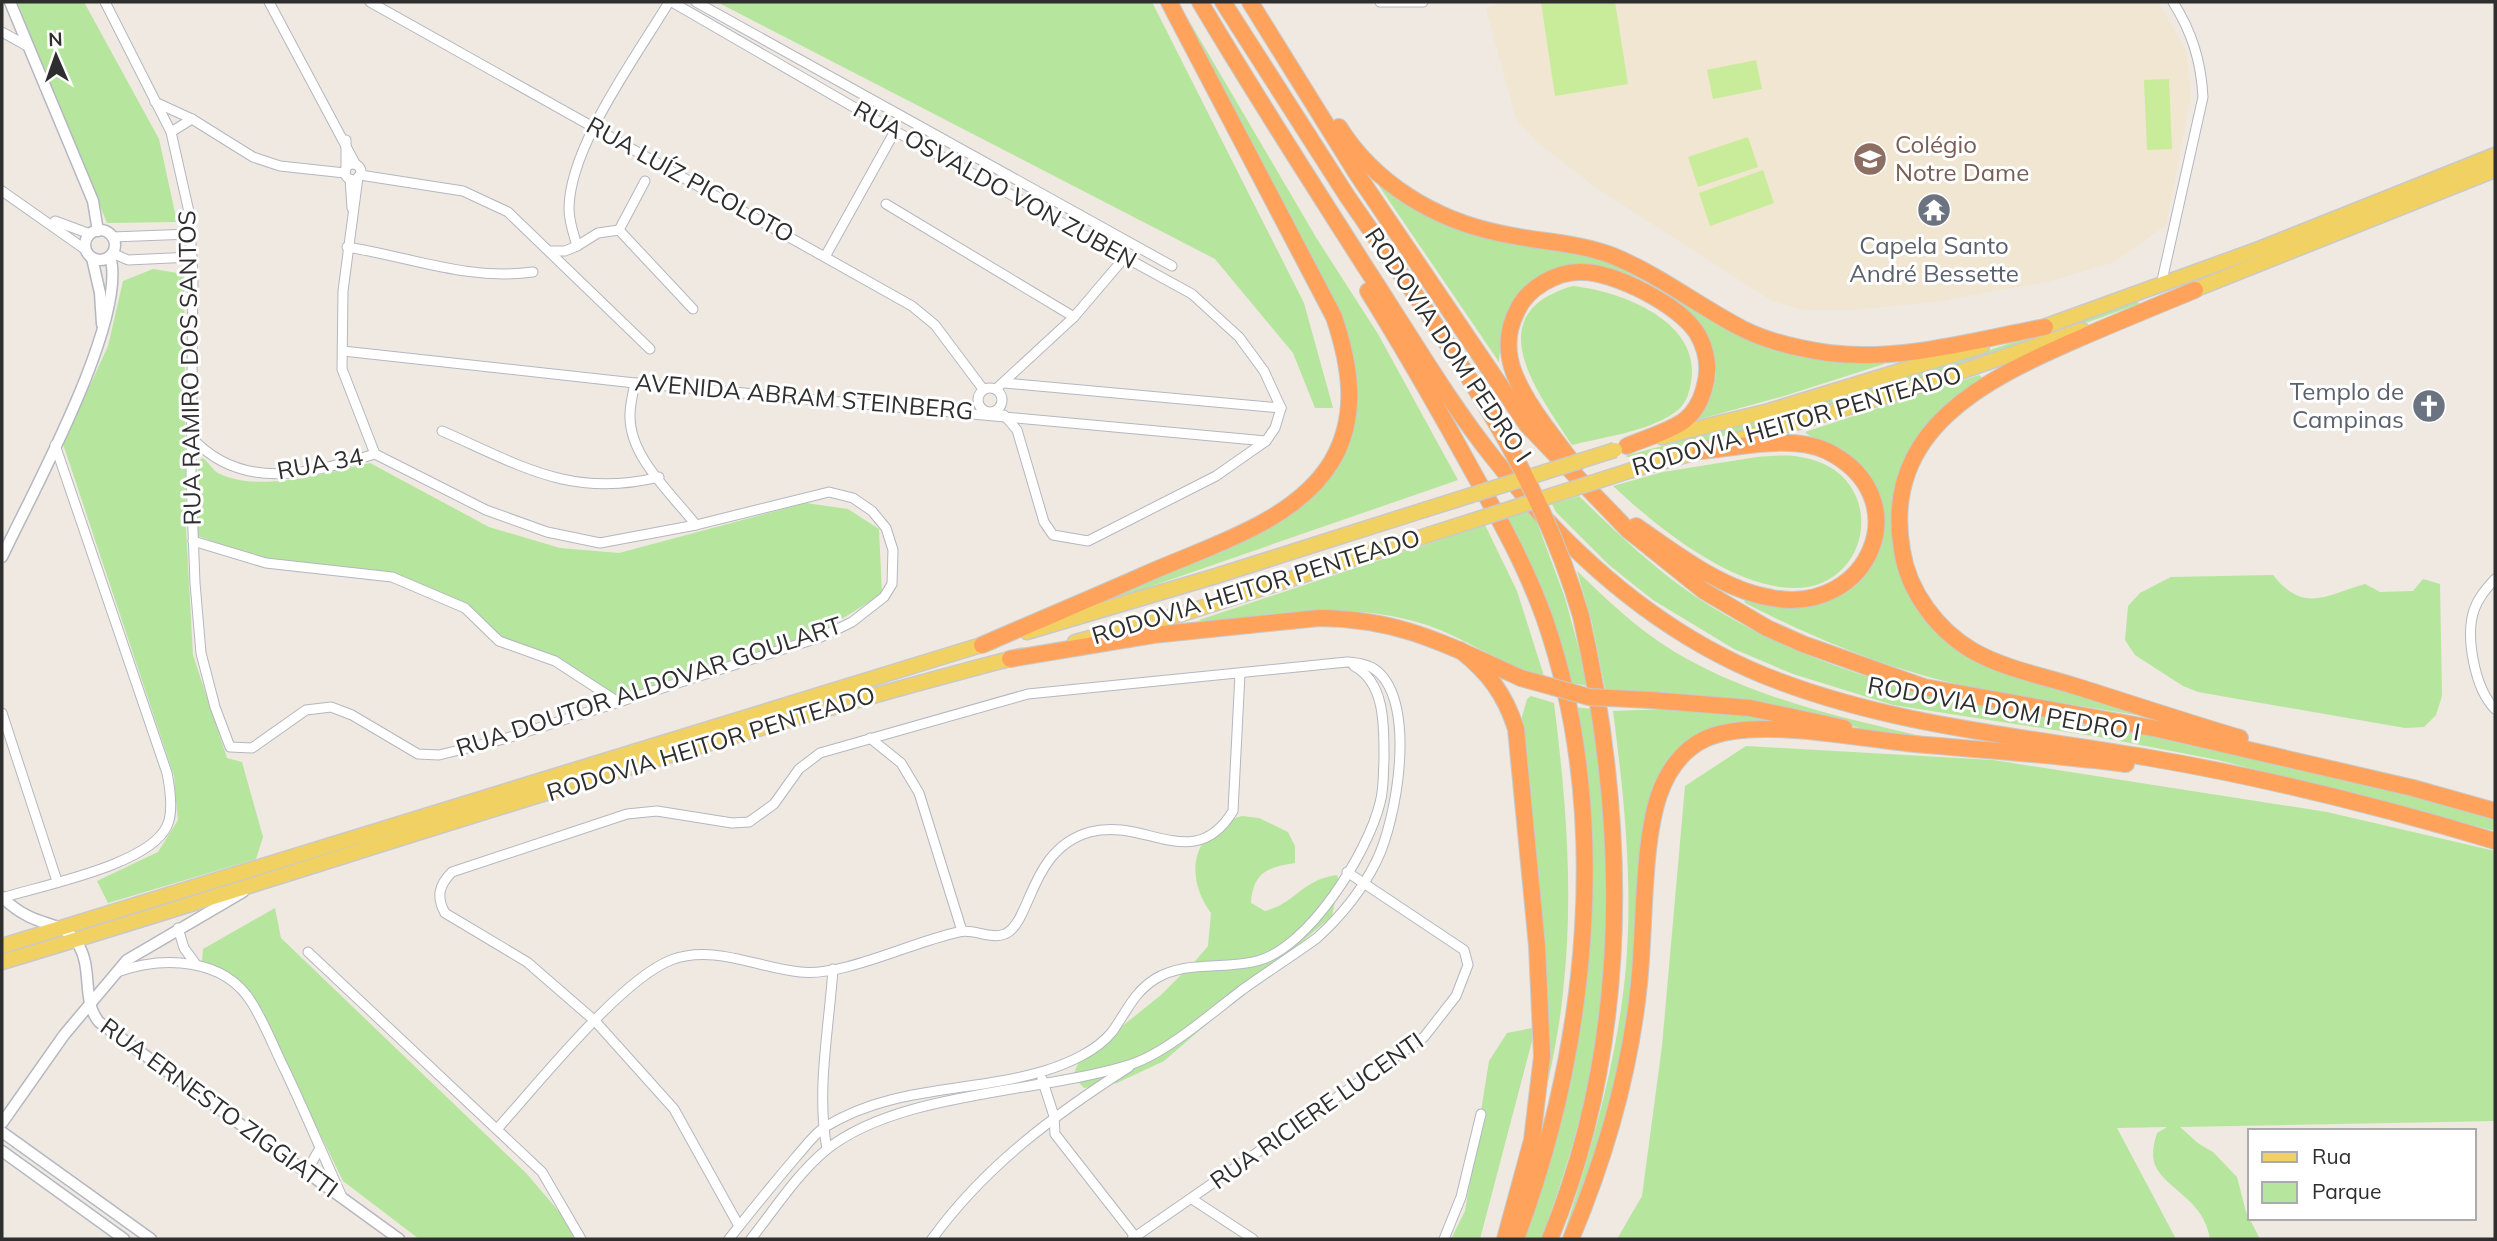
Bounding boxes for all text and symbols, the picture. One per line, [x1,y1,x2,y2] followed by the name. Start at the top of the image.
[21,21,91,91] north arrow
[48,27,63,51] text: N
[849,94,1142,275] street label: RUA OSVALDO VON ZUBEN
[582,110,799,249] street label: RUA LUÍZ PICOLOTO
[1895,129,2029,187] place label: Colégio Notre Dame
[1851,140,1889,178] school or university icon: Colégio Notre Dame
[1915,191,1953,229] temple icon: Capela Santo André Bessette
[171,210,207,526] street label: RUA RAMIRO DOS SANTOS
[1359,221,1539,467] street label: RODOVIA DOM PEDRO I
[1849,230,2019,288] place label: Capela Santo André Bessette
[1628,359,1965,482] street label: RODOVIA HEITOR PENTEADO
[634,366,974,426] street label: AVENIDA ABRAM STEINBERG
[2290,376,2404,434] place label: Templo de Campinas
[2410,387,2448,425] church icon: Templo de Campinas
[275,441,365,485] street label: RUA 34
[1088,522,1423,650] street label: RODOVIA HEITOR PENTEADO
[452,609,846,763] street label: RUA DOUTOR ALDOVAR GOULART
[1865,669,2143,747] street label: RODOVIA DOM PEDRO I
[543,679,878,807] street label: RODOVIA HEITOR PENTEADO
[95,1011,344,1203] street label: RUA ERNESTO ZIGGIATTI
[1204,1025,1429,1195] street label: RUA RICIERE LUCENTI
[2248,1129,2476,1220] legend
[2312,1143,2351,1169] text: Rua
[2312,1178,2381,1204] text: Parque

